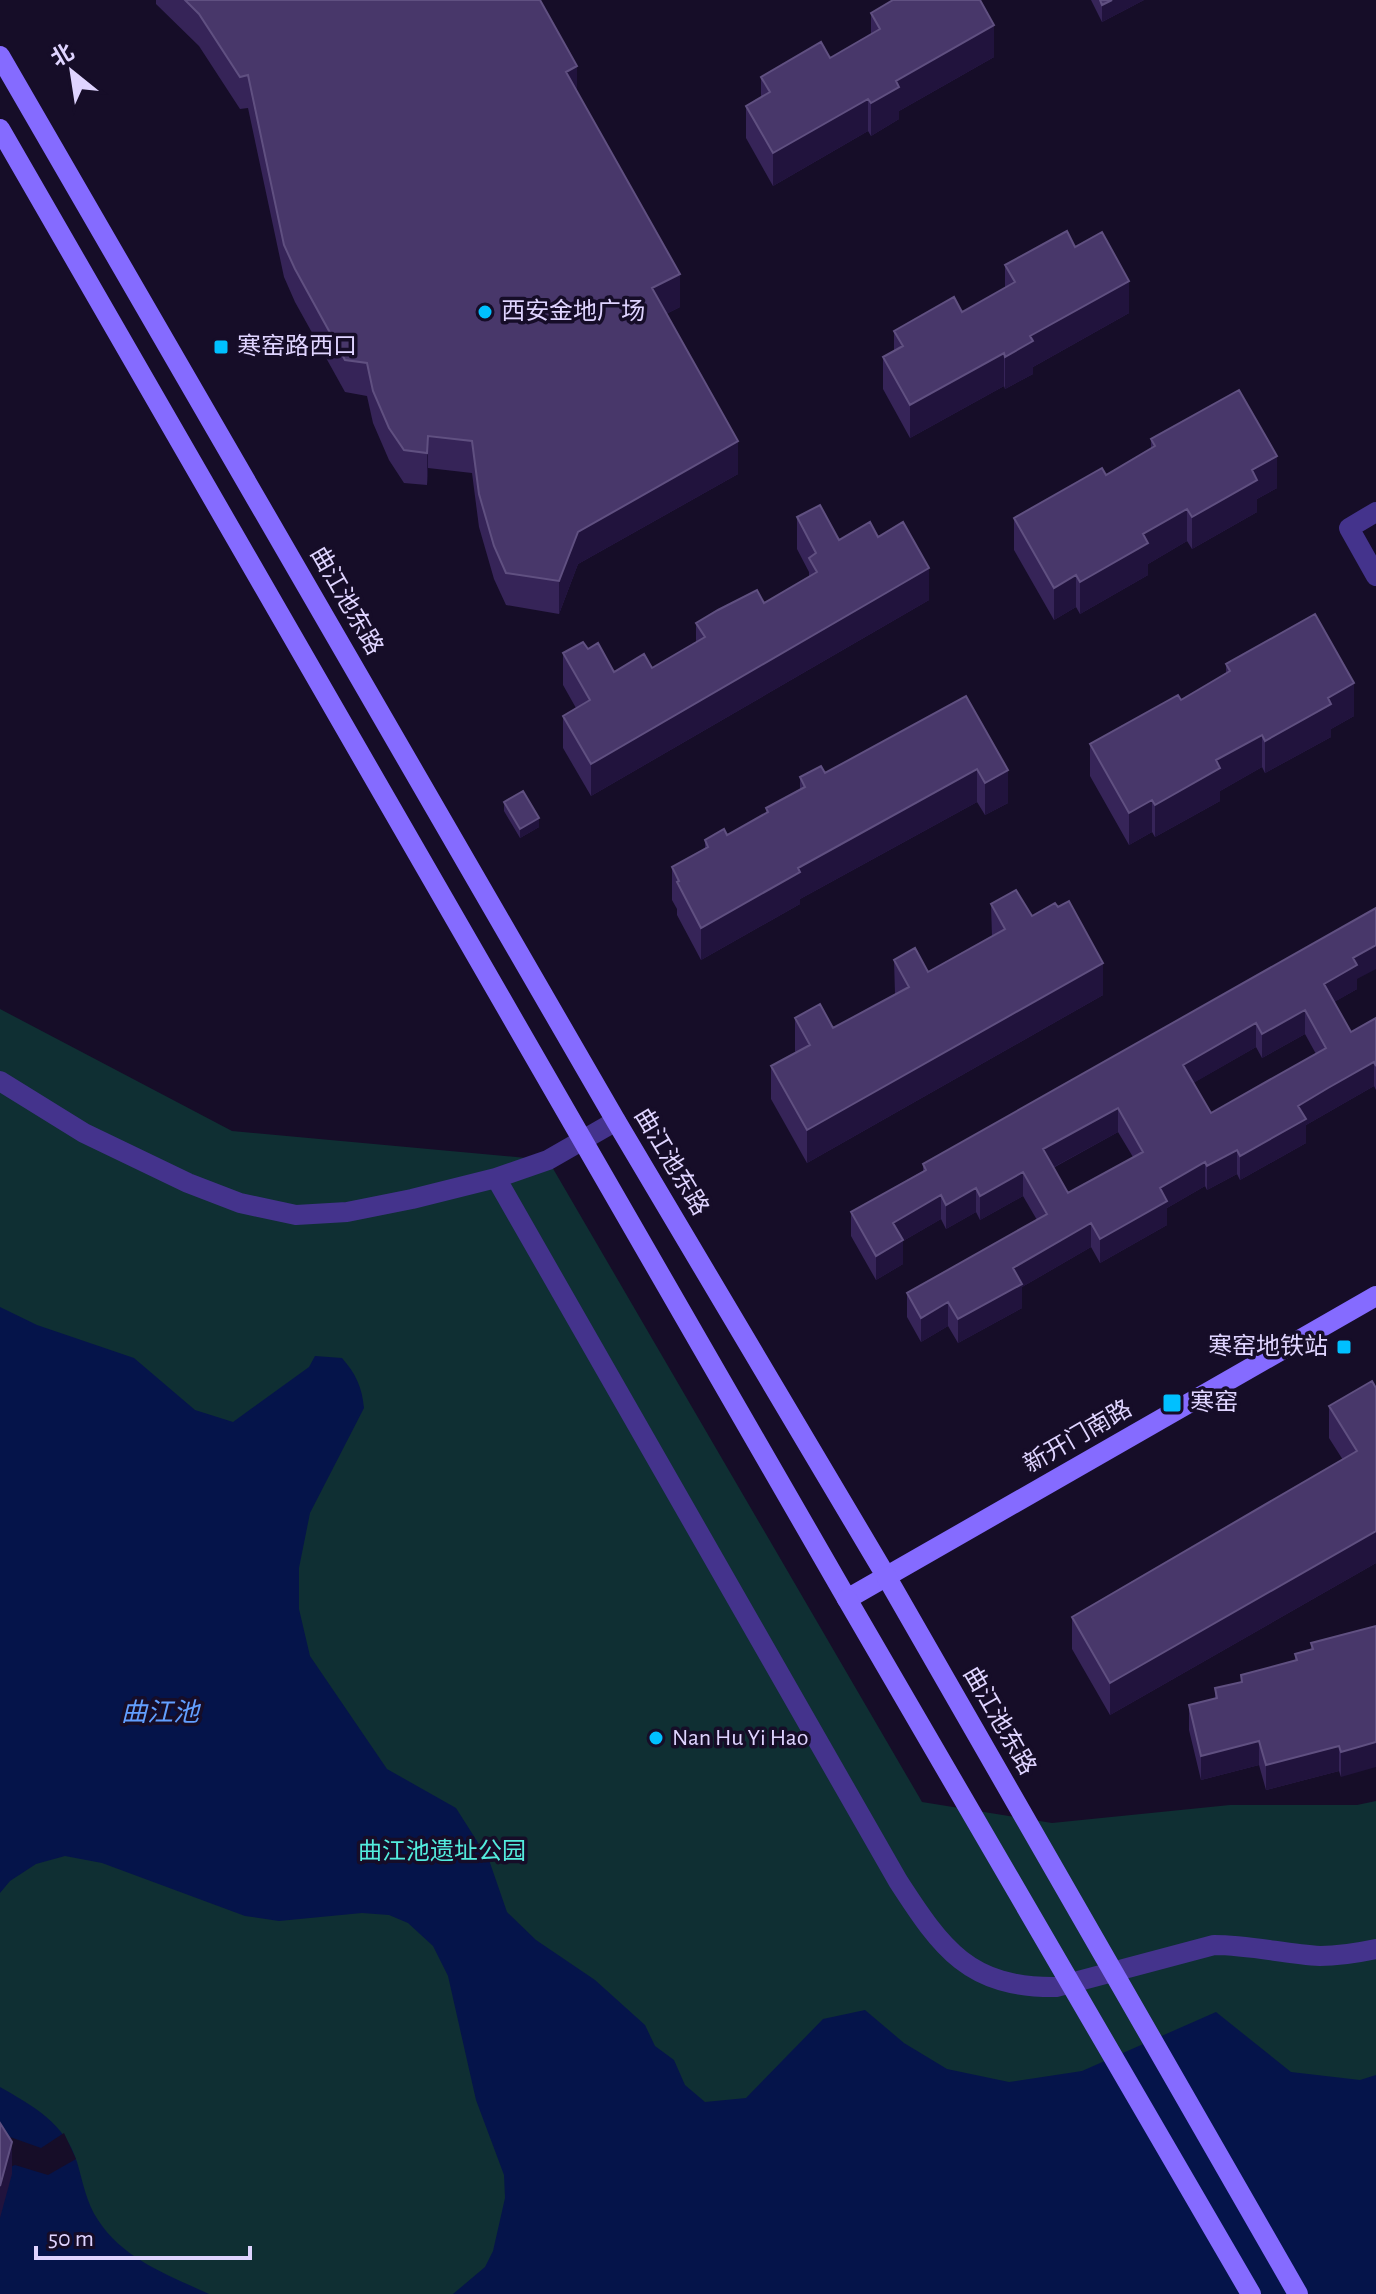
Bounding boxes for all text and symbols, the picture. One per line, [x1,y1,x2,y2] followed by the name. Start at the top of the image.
[32,32,112,112] north arrow
[47,40,78,71] text: 北
[501,298,645,324] place label: 西安金地广场
[476,303,494,321] marker: 西安金地广场
[237,333,357,359] place label: 寒窑路西口
[212,338,230,356] marker: 寒窑路西口
[306,542,388,659] street label: 曲江池东路
[630,1103,714,1220] street label: 曲江池东路
[1208,1333,1328,1359] place label: 寒窑地铁站
[1335,1338,1353,1356] marker: 寒窑地铁站
[1190,1389,1238,1415] place label: 寒窑
[1161,1392,1183,1414] marker: 寒窑
[1019,1395,1136,1477] street label: 新开门南路
[959,1662,1041,1779] street label: 曲江池东路
[121,1699,202,1726] water label: 曲江池
[672,1726,809,1750] place label: Nan Hu Yi Hao
[647,1729,665,1747] marker: Nan Hu Yi Hao
[358,1838,526,1864] park label: 曲江池遗址公园
[36,2210,250,2260] scale bar
[48,2227,94,2251] text: 50 m

